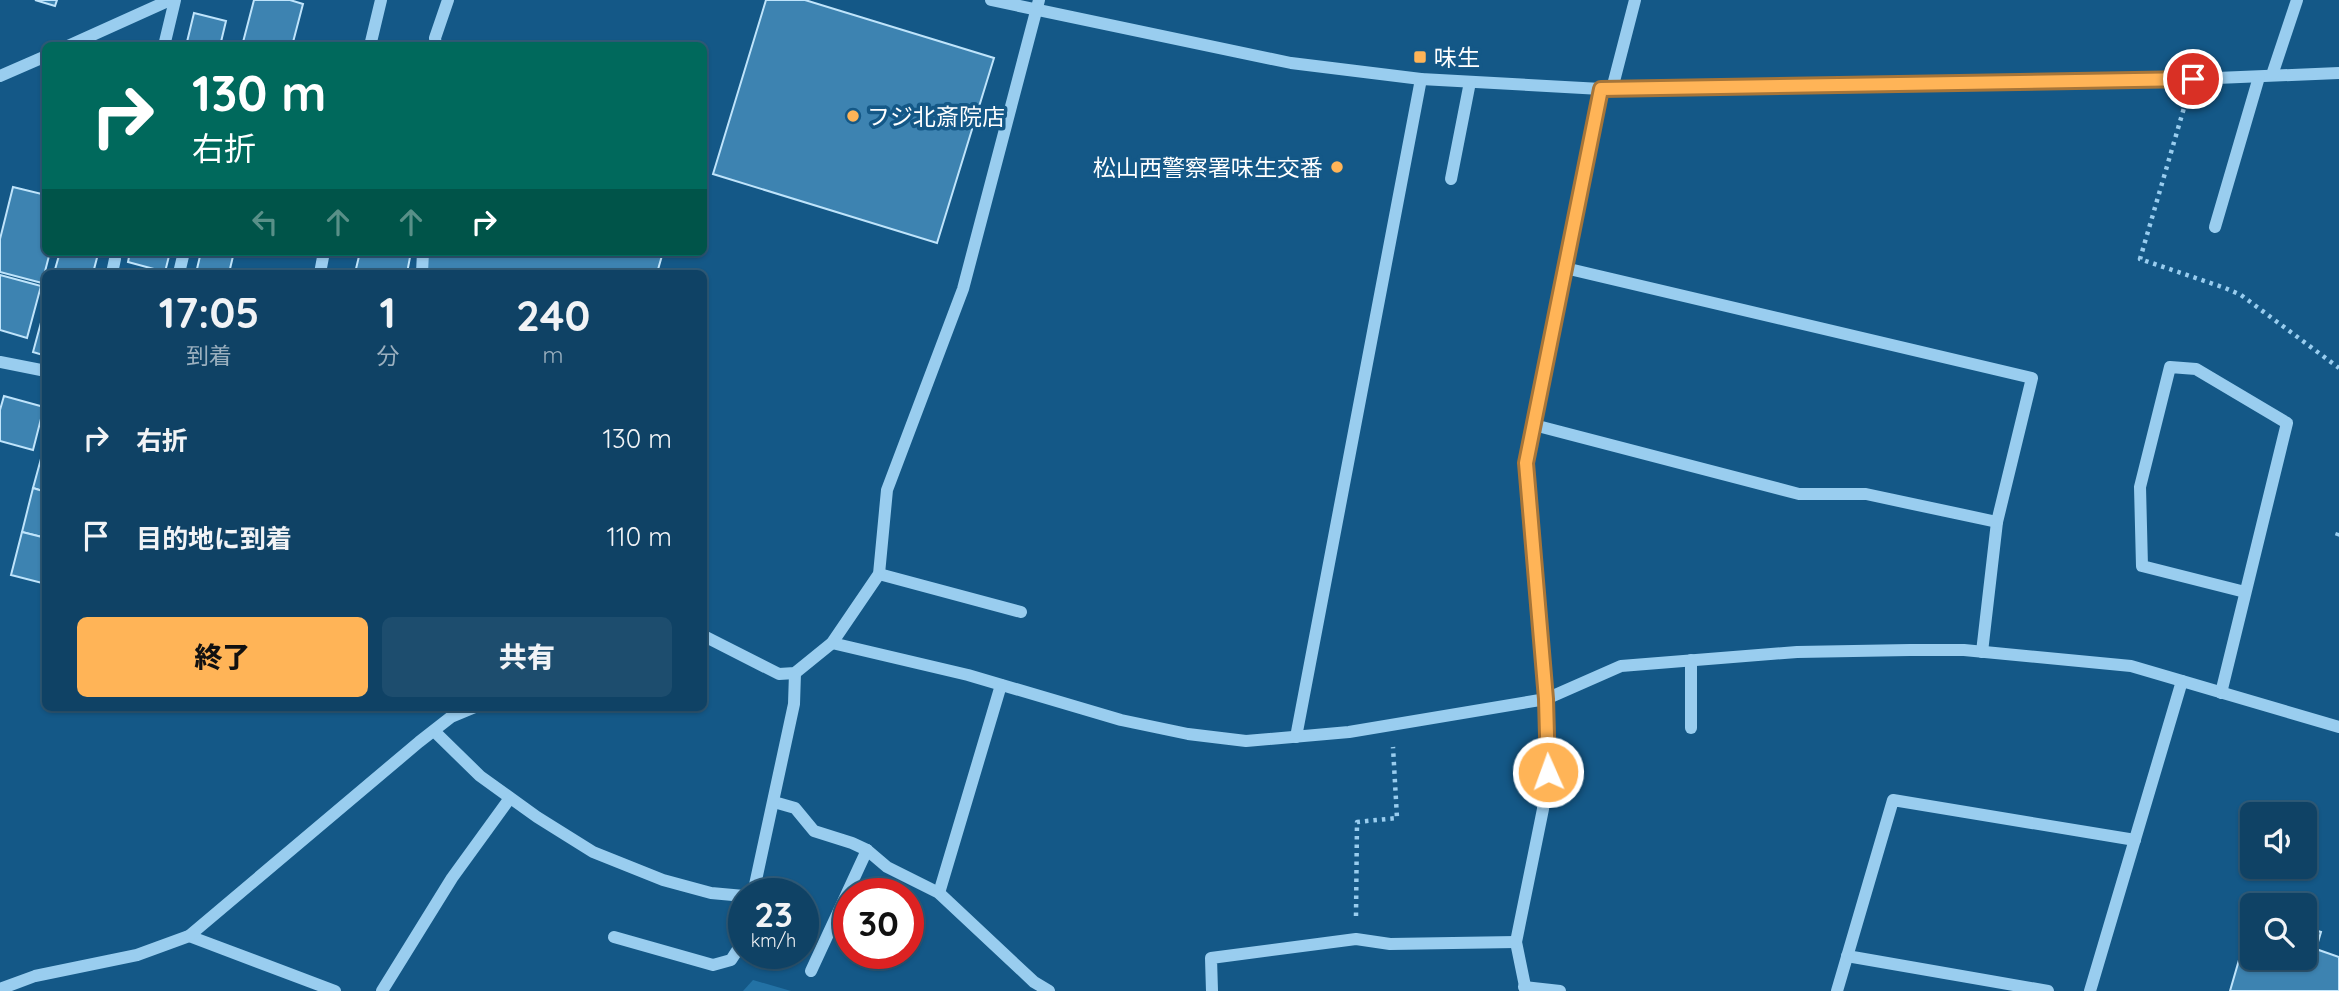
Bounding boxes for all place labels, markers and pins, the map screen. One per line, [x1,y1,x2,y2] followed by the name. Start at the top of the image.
[1434,43,1480,72] place label: 味生
[1412,49,1428,65] marker: 味生
[2163,49,2223,109] pin
[867,102,1005,131] place label: フジ北斎院店
[845,108,861,124] marker: フジ北斎院店
[1093,153,1323,182] place label: 松山西警察署味生交番
[1329,159,1345,175] marker: 松山西警察署味生交番

